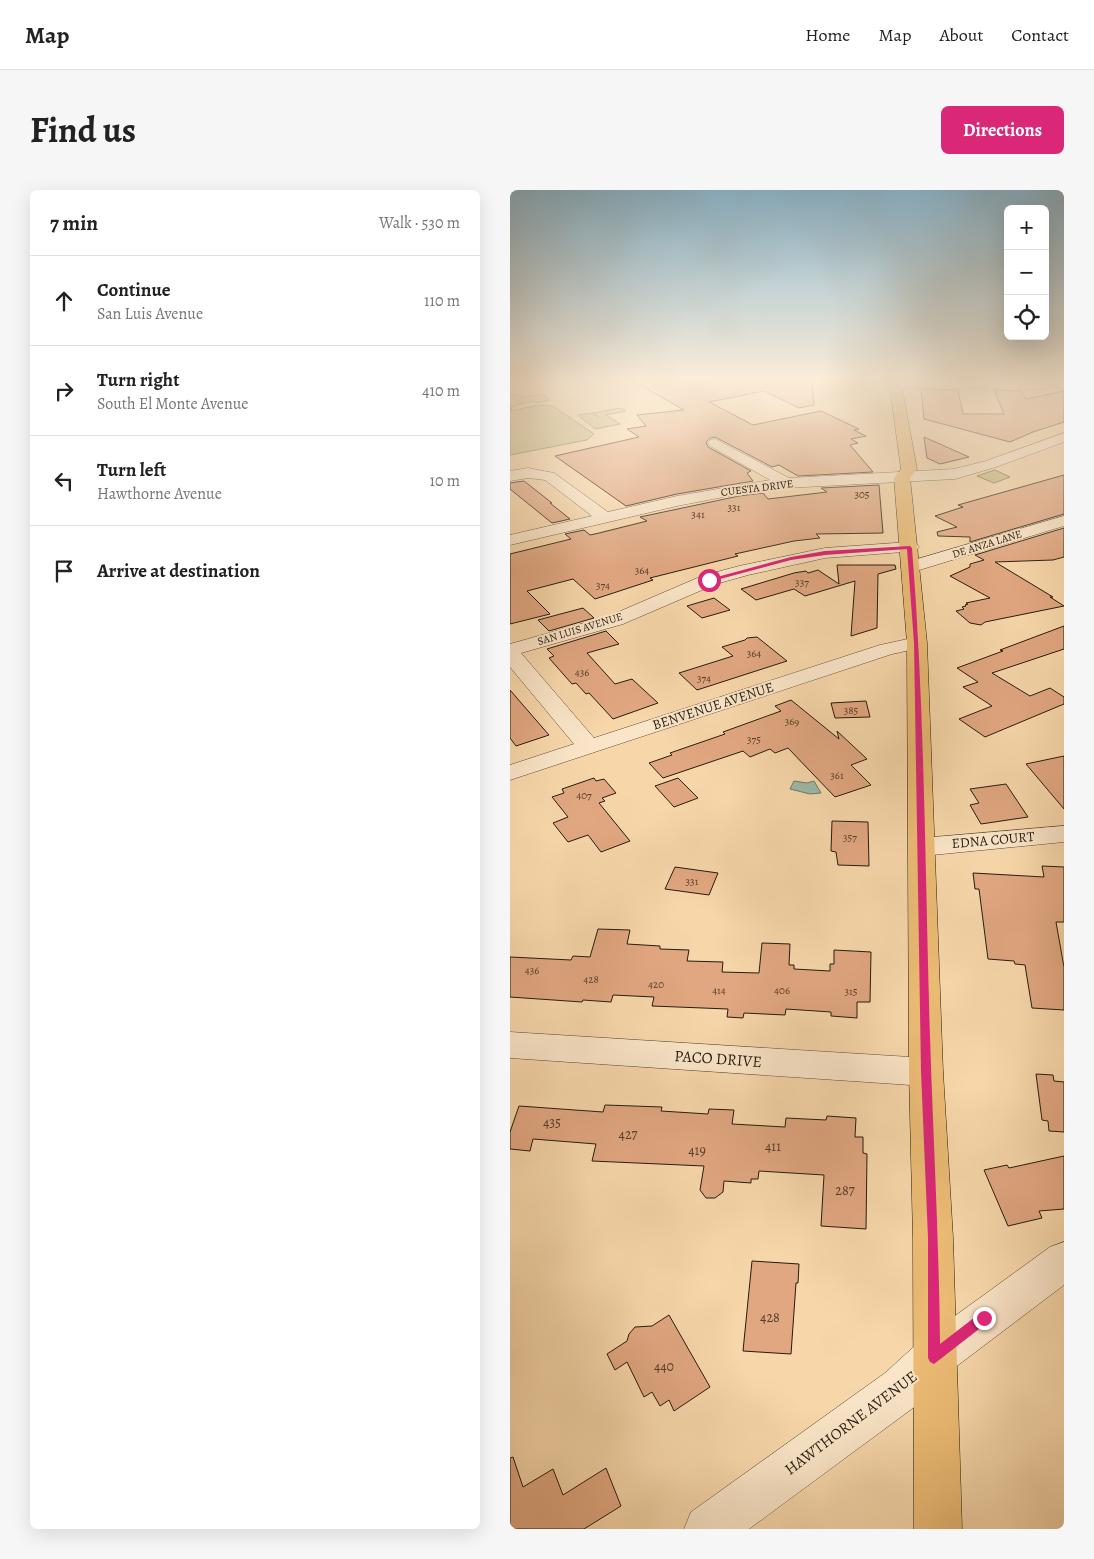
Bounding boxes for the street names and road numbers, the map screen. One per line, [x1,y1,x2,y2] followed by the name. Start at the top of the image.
[720,476,794,500] street label: CUESTA DRIVE
[950,526,1024,562] street label: DE ANZA LANE
[536,609,624,649] street label: SAN LUIS AVENUE
[650,677,776,735] street label: BENVENUE AVENUE
[951,827,1036,853] street label: EDNA COURT
[673,1045,763,1073] street label: PACO DRIVE
[780,1366,922,1480] street label: HAWTHORNE AVENUE

